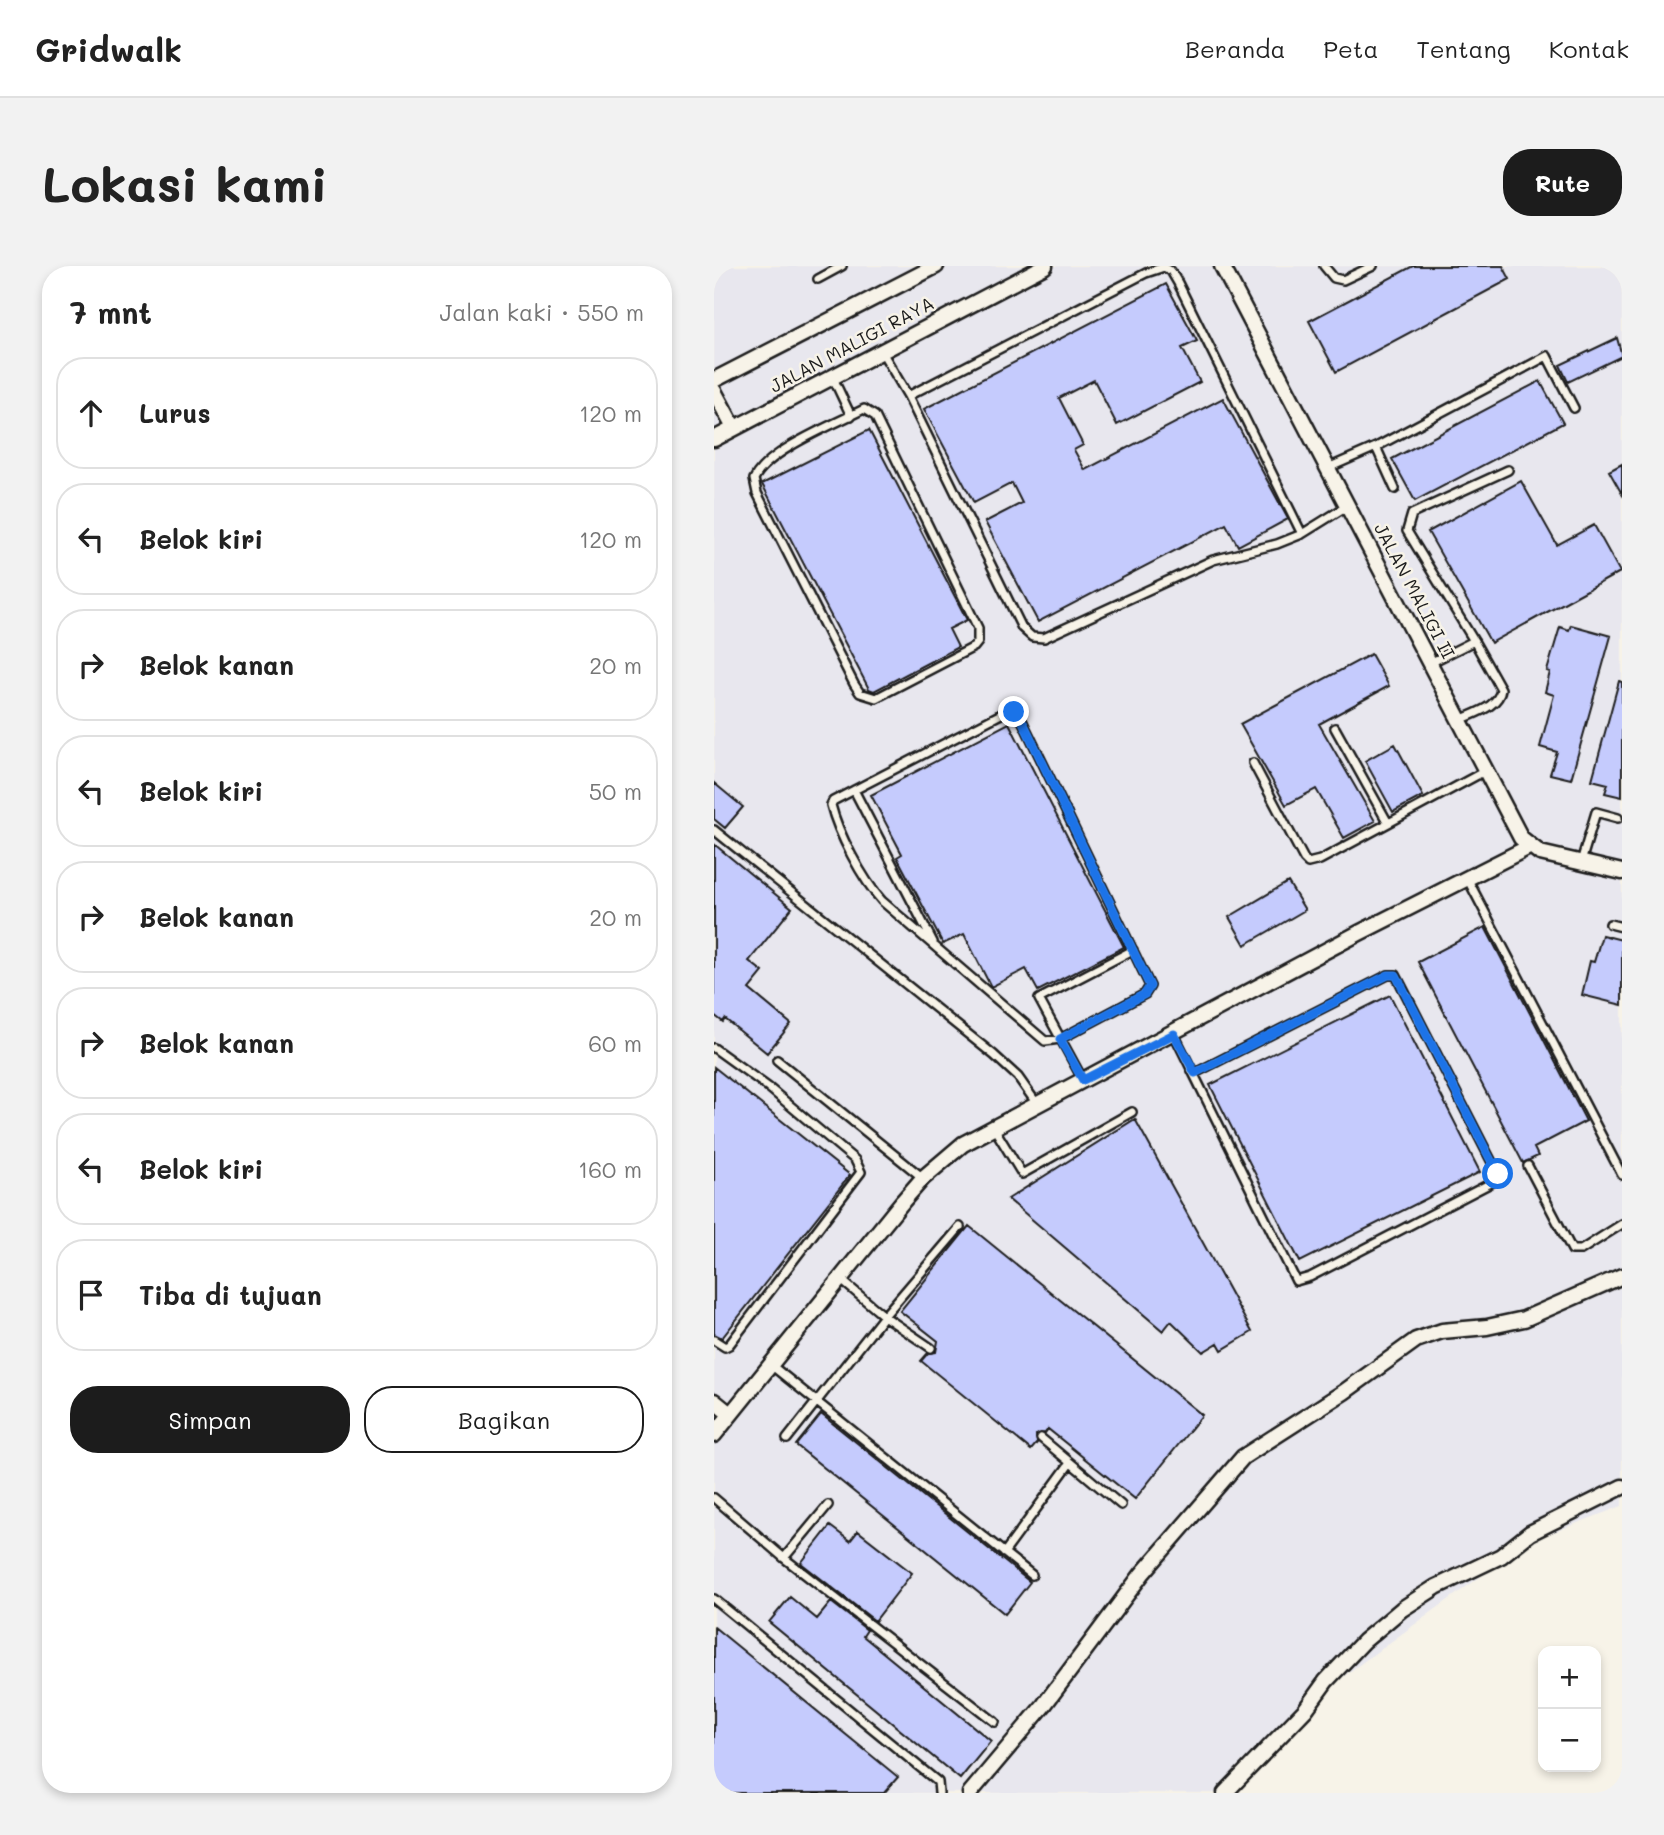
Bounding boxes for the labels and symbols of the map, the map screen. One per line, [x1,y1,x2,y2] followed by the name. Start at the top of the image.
[765,291,938,398] street label: JALAN MALIGI RAYA
[1369,519,1461,663] street label: JALAN MALIGI II
[998,696,1029,727] route end
[1482,1158,1513,1189] route start

